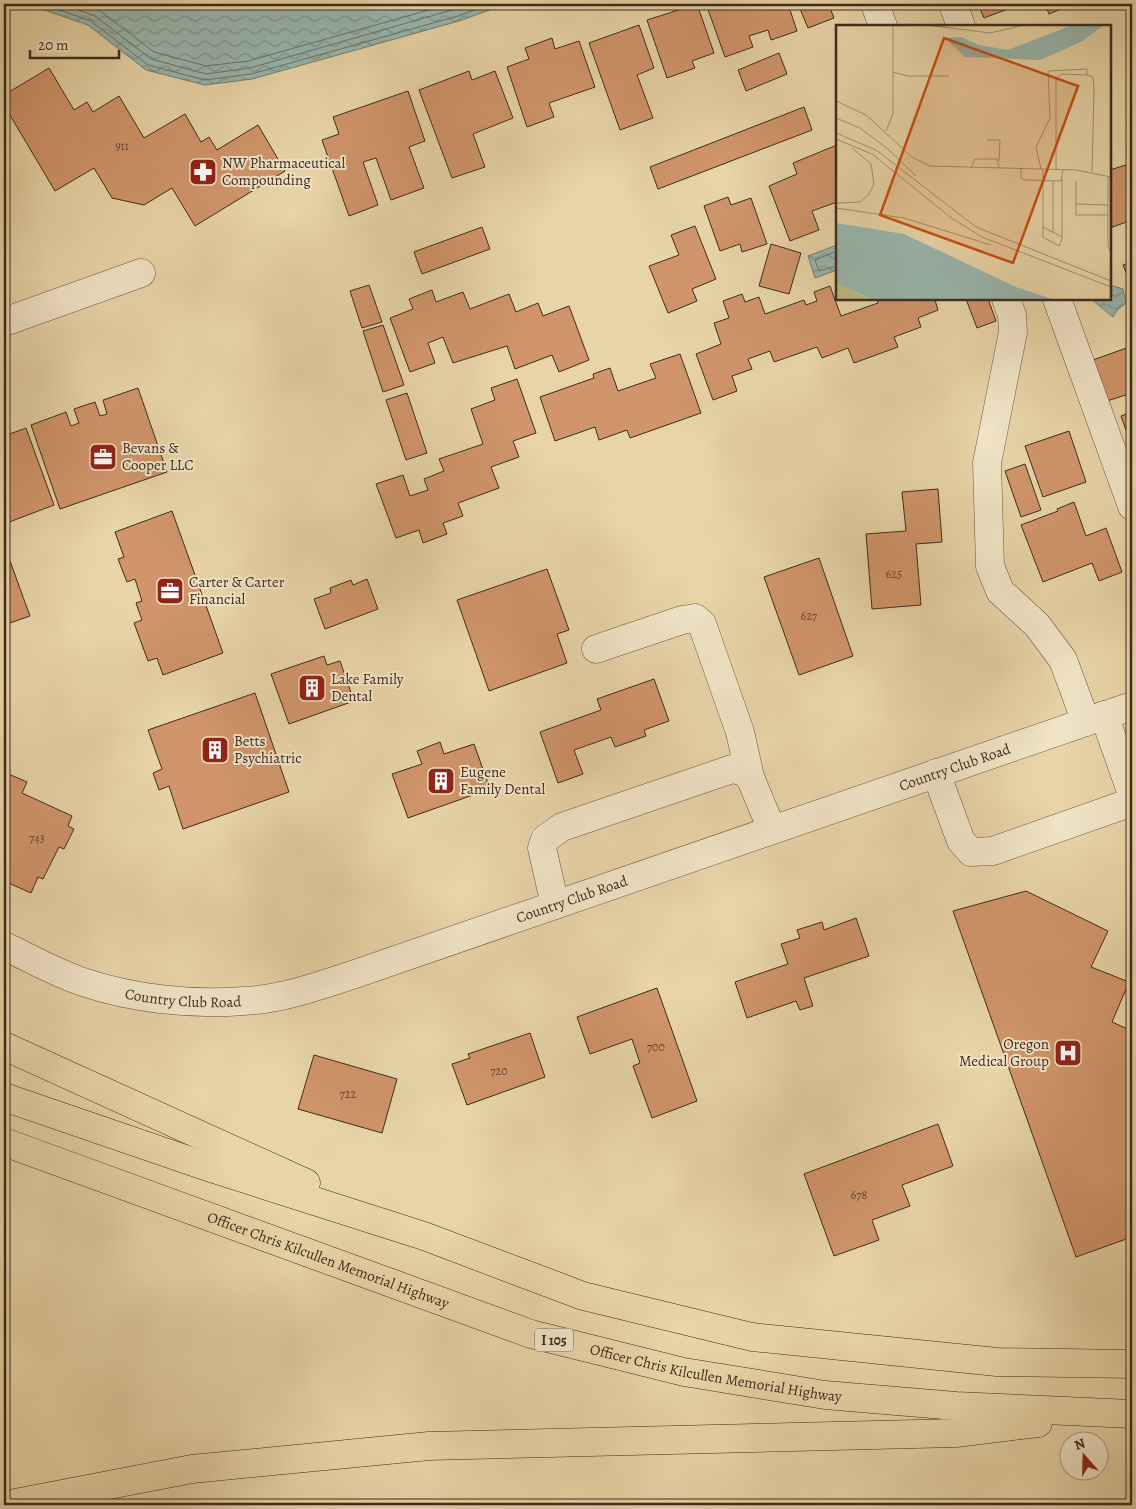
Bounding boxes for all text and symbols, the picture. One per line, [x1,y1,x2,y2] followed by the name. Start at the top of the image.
[836,25,1111,300] inset map
[30,28,119,60] scale bar
[38,35,69,55] text: 20 m
[115,138,129,154] house number: 911
[222,153,346,190] place label: NW Pharmaceutical Compounding
[188,157,218,187] pharmacy icon: NW Pharmaceutical Compounding
[122,438,194,475] place label: Bevans & Cooper LLC
[88,442,118,472] office icon: Bevans & Cooper LLC
[886,566,902,582] house number: 625
[189,572,285,609] place label: Carter & Carter Financial
[155,576,185,606] office icon: Carter & Carter Financial
[801,608,818,624] house number: 627
[331,669,404,706] place label: Lake Family Dental
[297,673,327,703] building icon: Lake Family Dental
[234,731,302,768] place label: Betts Psychiatric
[200,735,230,765] building icon: Betts Psychiatric
[896,738,1014,796] street label: Country Club Road
[460,762,545,799] place label: Eugene Family Dental
[426,766,456,796] building icon: Eugene Family Dental
[29,830,45,846] house number: 743
[513,870,631,928] street label: Country Club Road
[123,984,243,1012] street label: Country Club Road
[959,1034,1049,1071] place label: Oregon Medical Group
[1053,1038,1083,1068] hospital icon: Oregon Medical Group
[647,1039,665,1055] house number: 700
[490,1063,508,1079] house number: 720
[340,1086,357,1102] house number: 722
[851,1187,867,1203] house number: 678
[204,1207,452,1313] street label: Officer Chris Kilcullen Memorial Highway
[535,1328,573,1352] road number: I 105
[588,1339,843,1406] street label: Officer Chris Kilcullen Memorial Highway
[1058,1432,1108,1482] north arrow
[1072,1434,1088,1455] text: N

